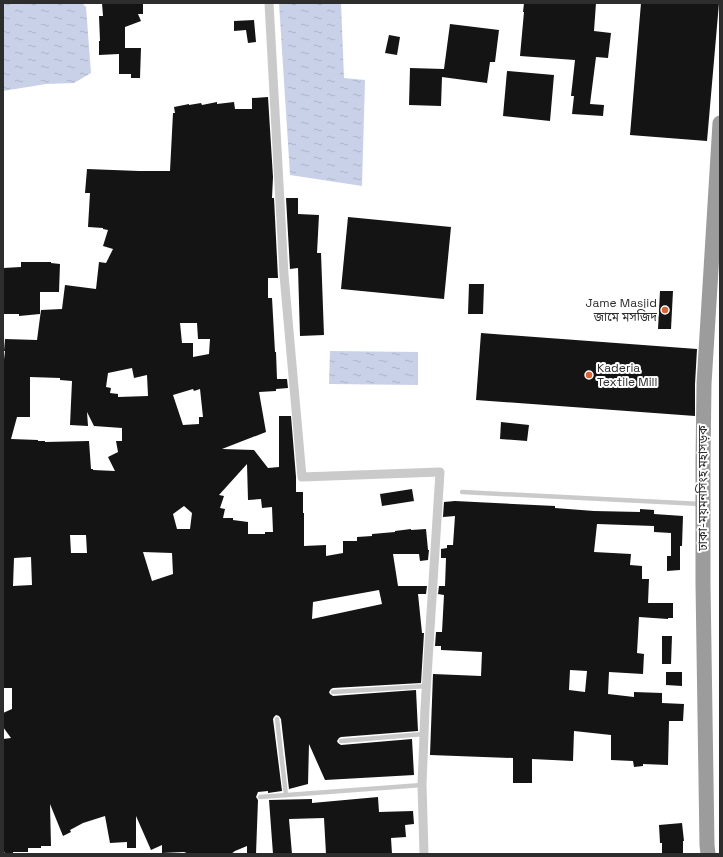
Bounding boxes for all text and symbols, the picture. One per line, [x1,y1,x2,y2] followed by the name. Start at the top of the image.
[586,295,657,325] place label: Jame Masjid জামে মসজিদ
[660,305,670,315] marker: Jame Masjid জামে মসজিদ
[597,360,657,390] place label: Kaderia Textile Mill
[584,370,594,380] marker: Kaderia Textile Mill
[695,425,711,552] street label: ঢাকা-ময়মনসিংহ মহাসড়ক

